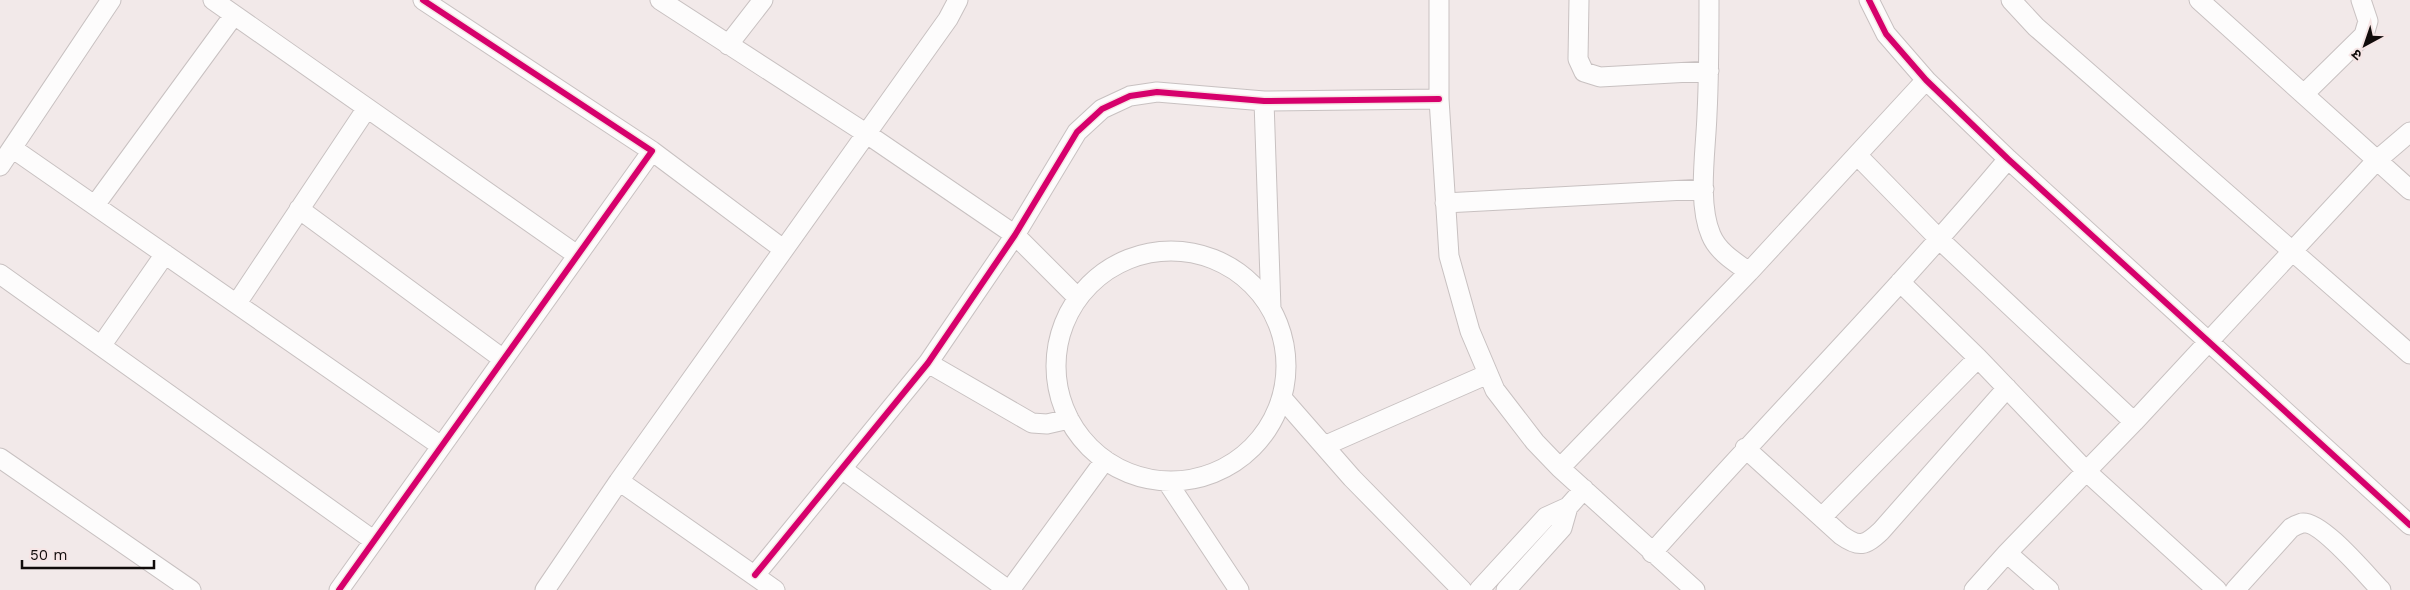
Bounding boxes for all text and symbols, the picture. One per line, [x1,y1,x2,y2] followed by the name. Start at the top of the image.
[2340,20,2390,70] north arrow
[2348,46,2365,64] text: उ
[22,538,155,570] scale bar
[30,546,67,564] text: 50 m

